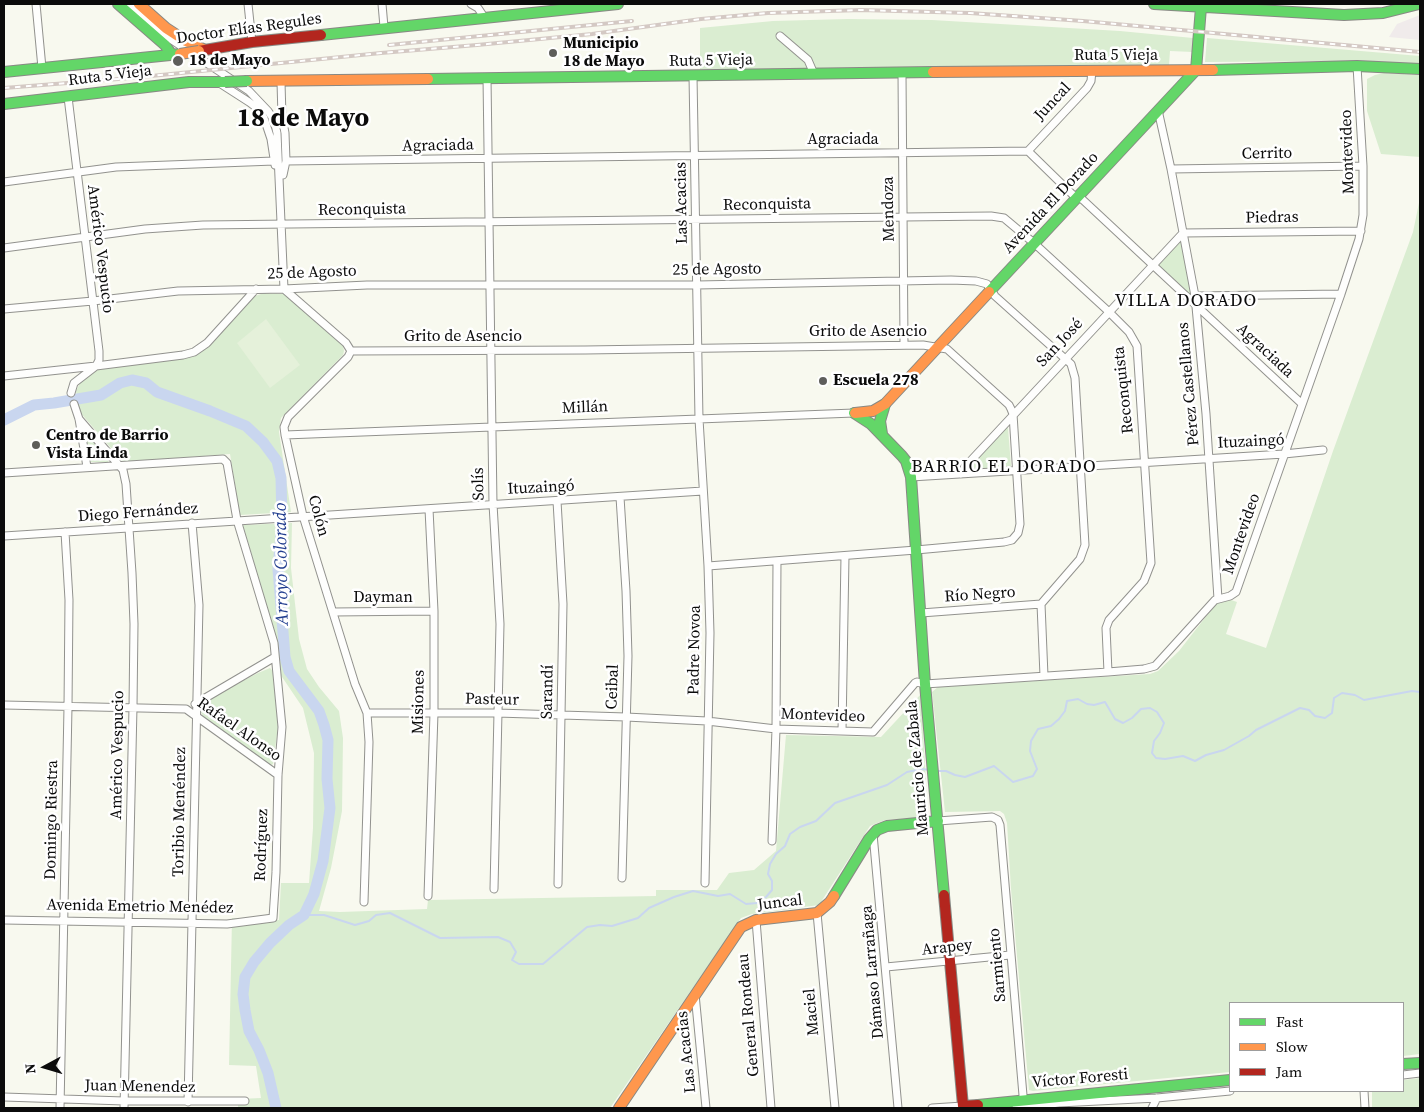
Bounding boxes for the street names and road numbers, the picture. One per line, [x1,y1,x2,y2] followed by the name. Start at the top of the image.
[175,9,323,49] street label: Doctor Elías Regules
[1074,46,1158,66] street label: Ruta 5 Vieja
[669,51,753,71] street label: Ruta 5 Vieja
[67,61,153,91] street label: Ruta 5 Vieja
[1031,79,1075,125] street label: Juncal
[1337,109,1359,195] street label: Montevideo
[807,130,879,150] street label: Agraciada
[402,136,474,156] street label: Agraciada
[1242,144,1292,164] street label: Cerrito
[999,148,1103,258] street label: Avenida El Dorado
[672,162,692,244] street label: Las Acacias
[879,176,899,242] street label: Mendoza
[83,184,117,314] street label: Américo Vespucio
[723,195,811,215] street label: Reconquista
[318,200,406,220] street label: Reconquista
[1245,208,1299,228] street label: Piedras
[672,260,762,280] street label: 25 de Agosto
[267,262,357,284] street label: 25 de Agosto
[1033,315,1087,371] street label: San José
[1232,320,1298,382] street label: Agraciada
[1174,321,1204,447] street label: Pérez Castellanos
[809,322,927,342] street label: Grito de Asencio
[404,327,522,347] street label: Grito de Asencio
[1110,345,1138,435] street label: Reconquista
[562,398,608,418] street label: Millán
[1217,431,1285,453] street label: Ituzaingó
[469,467,489,501] street label: Solís
[507,477,575,499] street label: Ituzaingó
[1219,491,1265,577] street label: Montevideo
[303,493,333,539] street label: Colón
[77,499,199,527] street label: Diego Fernández
[944,583,1016,607] street label: Río Negro
[353,588,413,608] street label: Dayman
[685,605,705,695] street label: Padre Novoa
[603,664,623,710] street label: Ceibal
[538,665,558,719] street label: Sarandí
[409,670,429,734] street label: Misiones
[107,690,129,820] street label: Américo Vespucio
[465,690,519,710] street label: Pasteur
[193,694,285,766] street label: Rafael Alonso
[902,699,934,837] street label: Mauricio de Zabala
[780,705,866,727] street label: Montevideo
[169,747,191,877] street label: Toribio Menéndez
[41,760,63,880] street label: Domingo Riestra
[251,808,273,882] street label: Rodríguez
[756,891,804,915] street label: Juncal
[46,896,234,918] street label: Avenida Emetrio Menédez
[858,904,888,1040] street label: Dámaso Larrañaga
[985,927,1011,1003] street label: Sarmiento
[921,936,973,960] street label: Arapey
[734,953,764,1077] street label: General Rondeau
[800,987,824,1037] street label: Maciel
[673,1010,701,1094] street label: Las Acacias
[1031,1065,1129,1093] street label: Víctor Foresti
[85,1076,195,1098] street label: Juan Menendez

